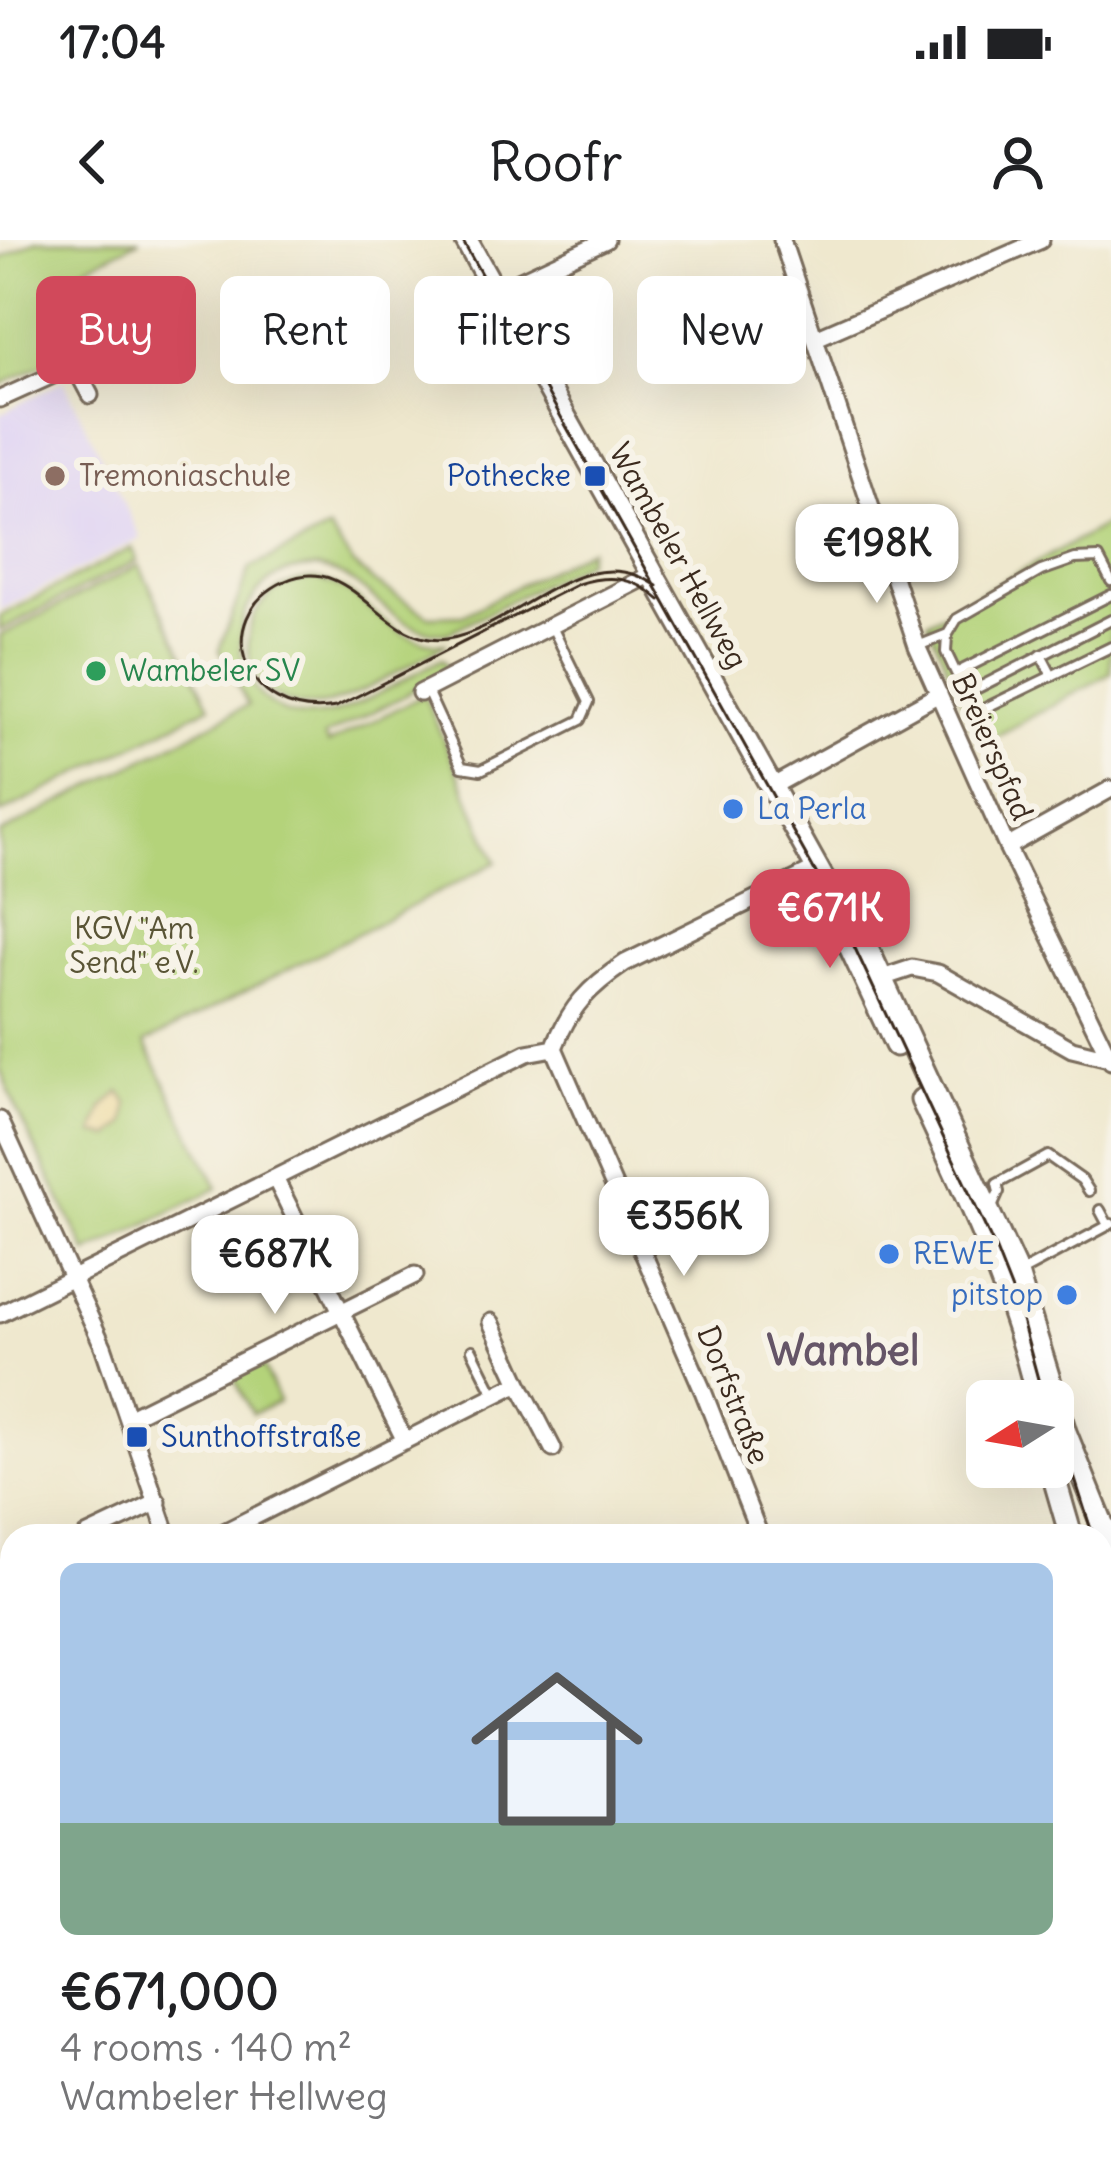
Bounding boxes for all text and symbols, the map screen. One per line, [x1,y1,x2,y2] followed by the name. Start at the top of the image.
[60,14,166,70] text: 17:04
[489,128,622,196] text: Roofr
[60,129,126,195] icon: back
[985,129,1051,195] icon: person
[36,276,196,384] chip: Buy
[220,276,390,384] chip: Rent
[414,276,613,384] chip: Filters
[637,276,806,384] chip: New
[601,436,757,675] street label: Wambeler Hellweg
[79,456,291,494] place label: Tremoniaschule
[447,456,571,494] place label: Pothecke
[42,463,68,489] marker: Tremoniaschule
[582,463,608,489] marker: Pothecke
[793,504,961,606] pin: €198K
[822,518,932,567] text: €198K
[120,651,300,689] place label: Wambeler SV
[83,658,109,684] marker: Wambeler SV
[944,667,1042,826] street label: Breierspfad
[757,789,867,827] place label: La Perla
[720,796,746,822] marker: La Perla
[746,869,914,971] pin: €671K
[777,883,883,932] text: €671K
[69,909,199,981] park label: KGV "Am Send" e.V.
[600,1177,768,1279] pin: €356K
[626,1191,742,1240] text: €356K
[191,1215,359,1317] pin: €687K
[218,1229,332,1278] text: €687K
[913,1234,995,1272] place label: REWE
[876,1241,902,1267] marker: REWE
[951,1275,1043,1313] place label: pitstop
[1054,1282,1080,1308] marker: pitstop
[689,1320,779,1469] street label: Dorfstraße
[767,1324,919,1376] district label: Wambel
[966,1380,1074,1488] north arrow
[966,1380,1074,1488] map controls
[161,1417,361,1455] place label: Sunthoffstraße
[124,1424,150,1450] marker: Sunthoffstraße
[449,1641,665,1857] icon: home
[60,1959,279,2023] text: €671,000
[60,2023,352,2072] text: 4 rooms · 140 m²
[60,2072,388,2121] text: Wambeler Hellweg

